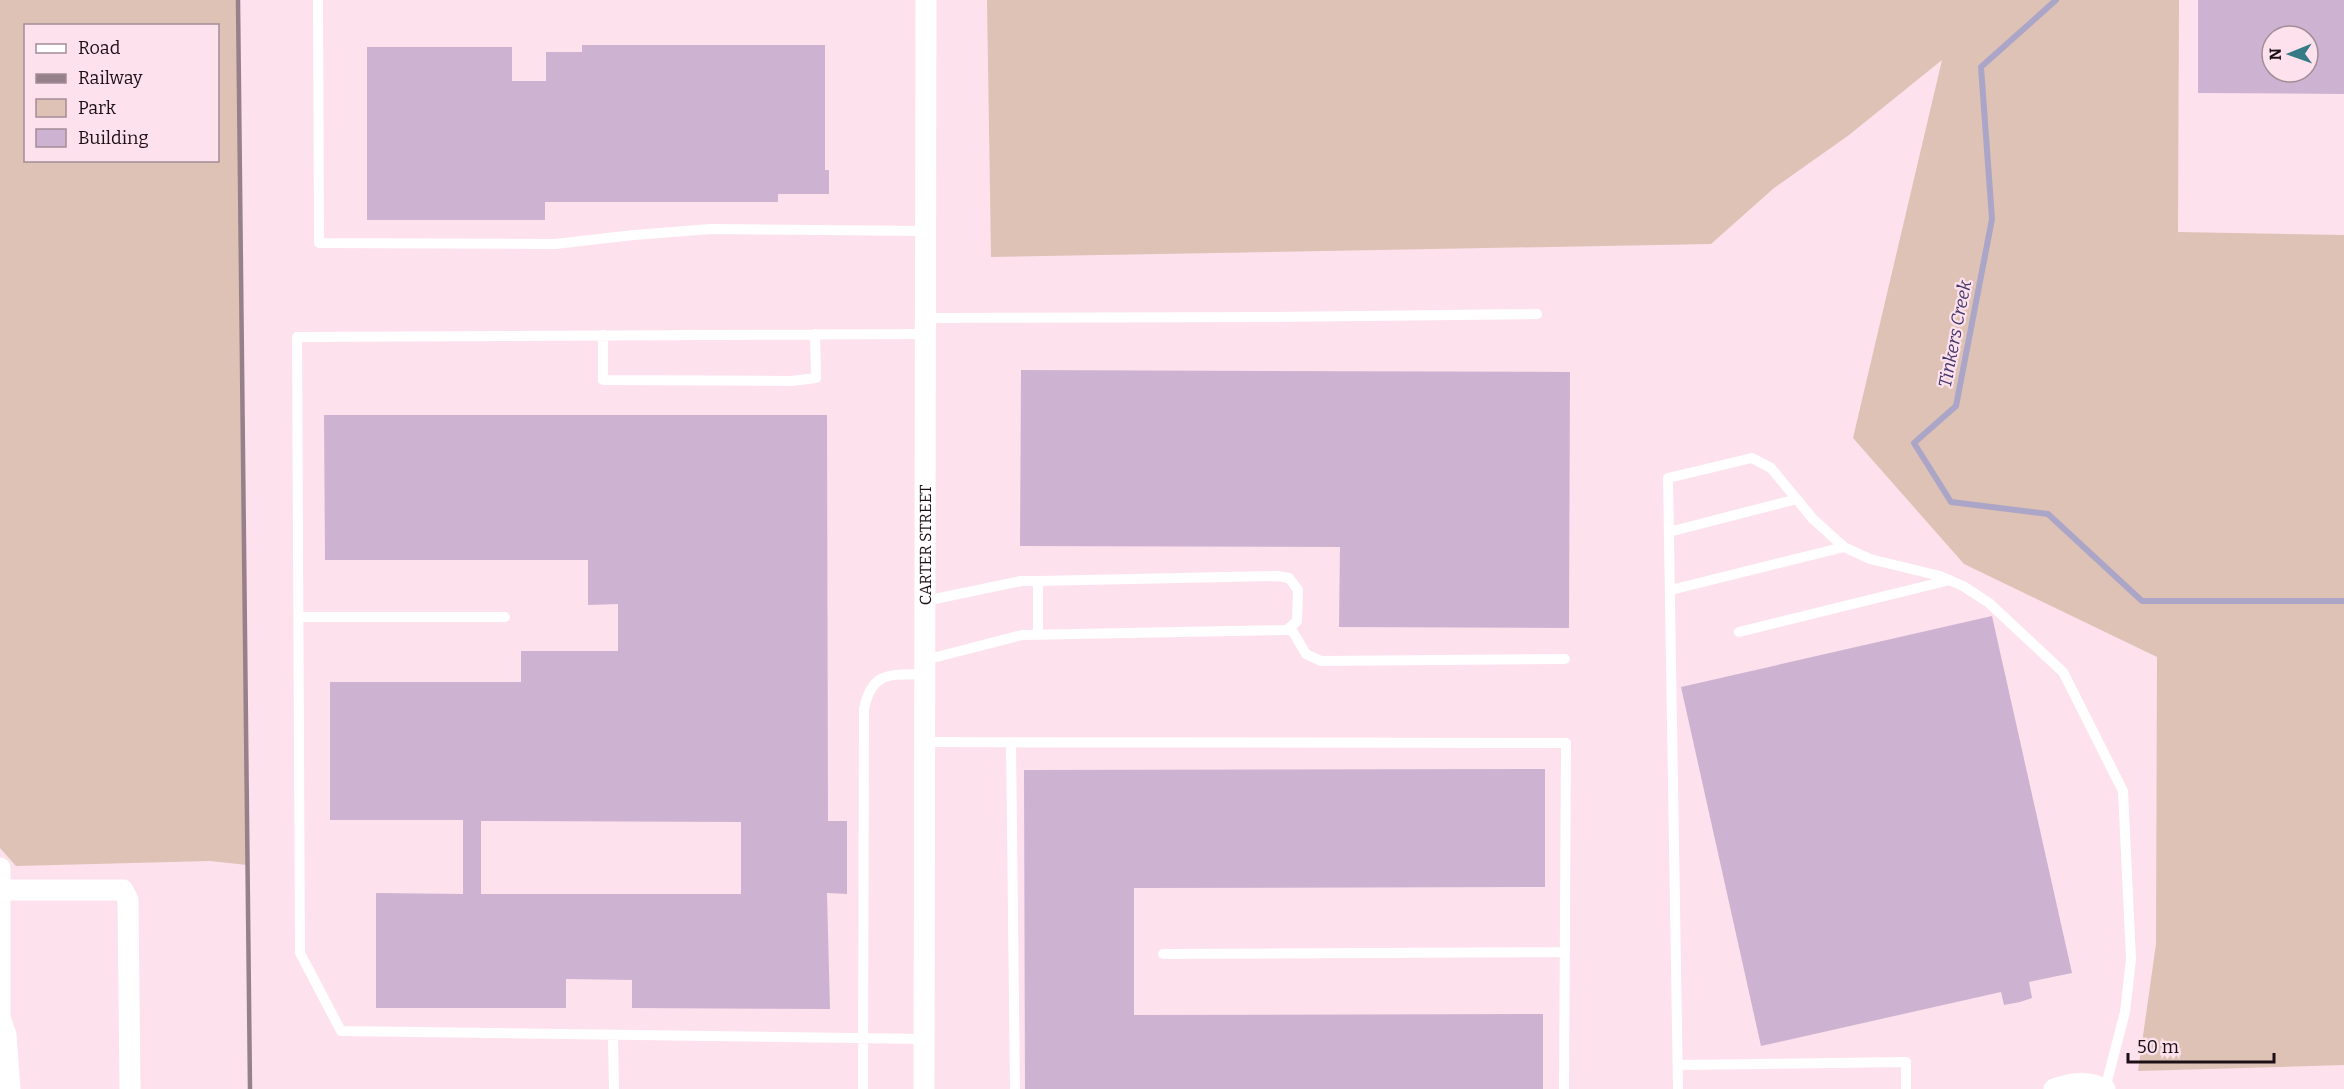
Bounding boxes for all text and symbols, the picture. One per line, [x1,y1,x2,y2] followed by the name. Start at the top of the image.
[24,24,219,162] legend
[2260,24,2320,84] north arrow
[78,37,121,59] text: Road
[2266,48,2285,61] text: N
[78,67,143,89] text: Railway
[78,97,117,119] text: Park
[78,127,149,149] text: Building
[1934,278,1976,389] water label: Tinkers Creek
[916,485,935,605] street label: CARTER STREET
[2128,1026,2274,1064] scale bar
[2137,1036,2179,1058] text: 50 m

